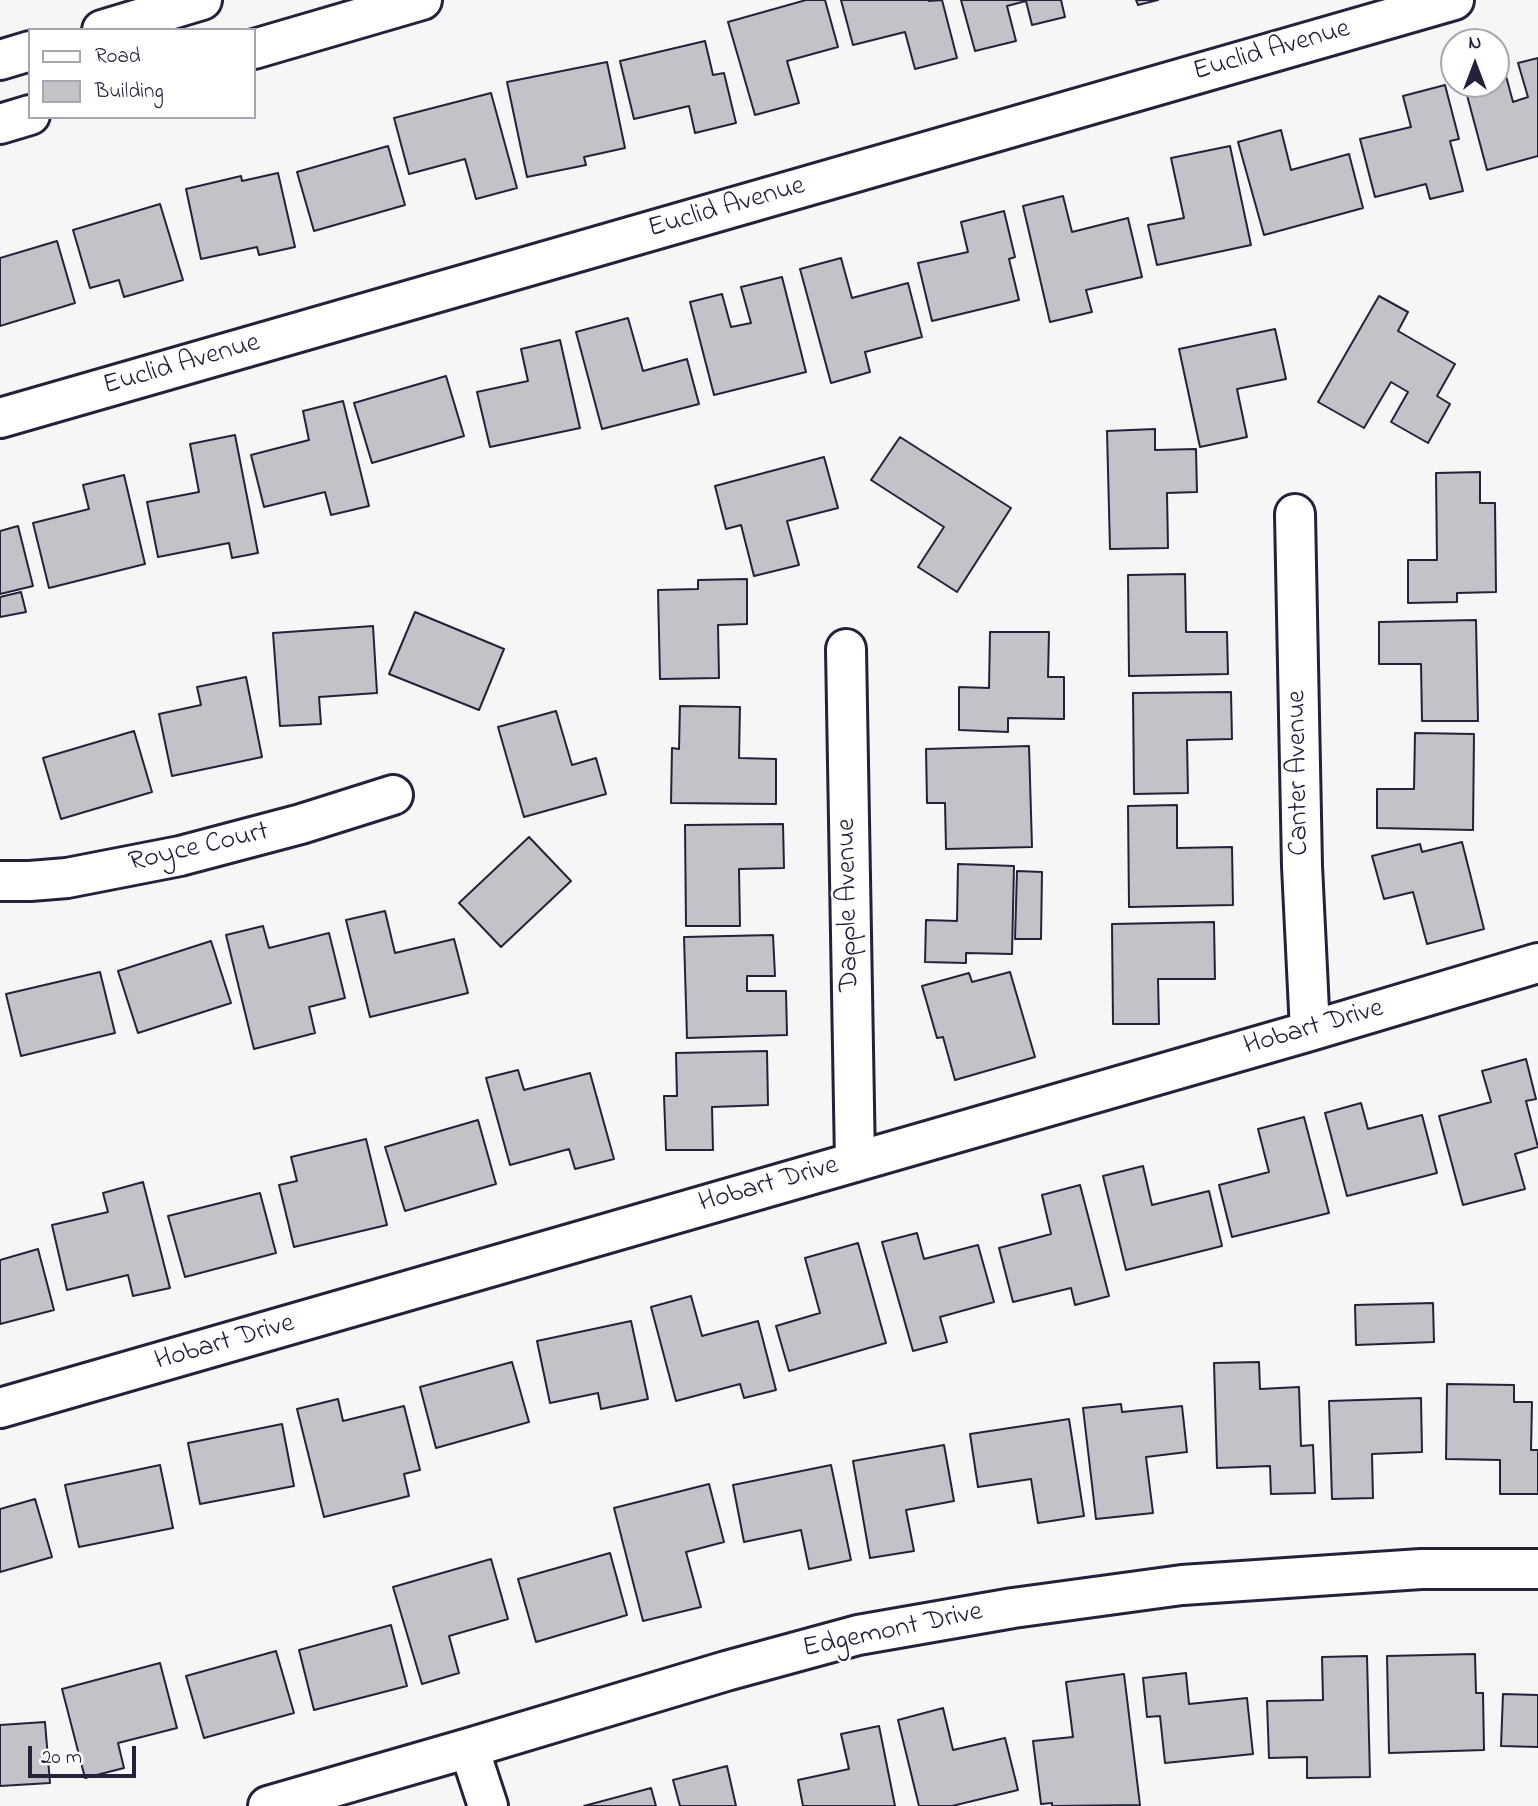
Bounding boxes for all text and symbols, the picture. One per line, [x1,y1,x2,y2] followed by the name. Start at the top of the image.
[1190,14,1354,90] street label: Euclid Avenue
[28,28,256,119] legend
[1440,28,1510,98] north arrow
[1469,30,1481,57] text: N
[95,42,141,72] text: Road
[95,77,164,107] text: Building
[645,171,809,247] street label: Euclid Avenue
[100,328,264,404] street label: Euclid Avenue
[1282,690,1318,856] street label: Canter Avenue
[126,817,272,881] street label: Royce Court
[832,818,868,992] street label: Dapple Avenue
[1240,993,1388,1065] street label: Hobart Drive
[695,1150,843,1222] street label: Hobart Drive
[151,1308,299,1380] street label: Hobart Drive
[800,1597,986,1667] street label: Edgemont Drive
[32,1732,140,1776] scale bar
[41,1743,82,1773] text: 20 m

